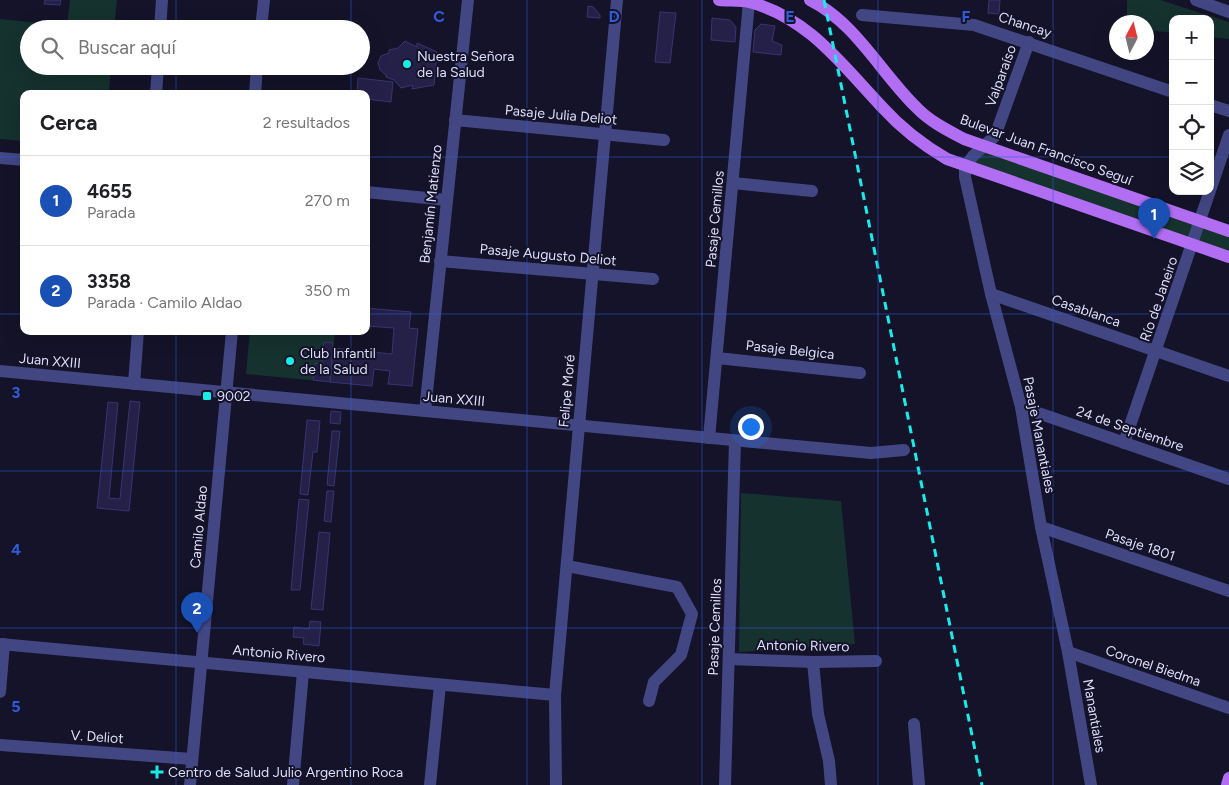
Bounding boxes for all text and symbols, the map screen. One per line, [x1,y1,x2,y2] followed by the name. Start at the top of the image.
[433,7,445,26] text: C
[608,7,620,26] text: D
[785,7,795,26] text: E
[962,7,971,26] text: F
[996,8,1054,42] street label: Chancay
[1109,15,1154,60] north arrow
[1169,15,1214,195] map controls
[1169,15,1214,60] button: +
[20,20,370,75] search box
[38,34,66,62] icon: search
[78,36,176,59] text: Buscar aquí
[982,43,1020,109] street label: Valparaíso
[417,48,514,81] place label: Nuestra Señora de la Salud
[401,58,413,70] marker: Nuestra Señora de la Salud
[1169,60,1214,105] button: −
[504,102,618,128] street label: Pasaje Julia Deliot
[1169,105,1214,150] button: locate
[40,110,97,135] text: Cerca
[958,111,1135,189] street label: Bulevar Juan Francisco Seguí
[263,113,350,132] text: 2 resultados
[416,144,446,264] street label: Benjamín Matienzo
[1169,150,1214,195] button: layers
[702,170,728,268] street label: Pasaje Cemillos
[87,180,132,203] text: 4655
[53,191,59,210] text: 1
[305,191,350,210] text: 270 m
[1138,198,1170,239] pin: 1
[87,203,135,222] text: Parada
[479,241,617,269] street label: Pasaje Augusto Deliot
[1137,254,1181,344] street label: Río de Janeiro
[87,270,131,293] text: 3358
[51,281,61,300] text: 2
[304,281,350,300] text: 350 m
[1049,291,1123,331] street label: Casablanca
[87,293,242,312] text: Parada · Camilo Aldao
[745,337,835,363] street label: Pasaje Belgica
[300,345,376,378] place label: Club Infantil de la Salud
[18,350,82,372] street label: Juan XXIII
[555,353,579,428] street label: Felipe Moré
[284,355,296,367] marker: Club Infantil de la Salud
[1019,375,1059,495] street label: Pasaje Manantiales
[12,383,21,402] text: 3
[217,388,251,405] place label: 9002
[422,388,486,410] street label: Juan XXIII
[201,390,213,402] marker: 9002
[1074,403,1186,455] street label: 24 de Septiembre
[738,414,764,440] your location
[187,485,211,569] street label: Camilo Aldao
[1103,525,1177,565] street label: Pasaje 1801
[11,540,21,559] text: 4
[705,578,725,676] street label: Pasaje Cemillos
[181,592,213,633] pin: 2
[756,637,850,655] street label: Antonio Rivero
[232,641,326,667] street label: Antonio Rivero
[1103,642,1203,690] street label: Coronel Biedma
[1079,678,1109,754] street label: Manantiales
[11,697,21,716] text: 5
[70,727,124,747] street label: V. Deliot
[168,764,403,781] place label: Centro de Salud Julio Argentino Roca
[150,765,164,779] marker: Centro de Salud Julio Argentino Roca

